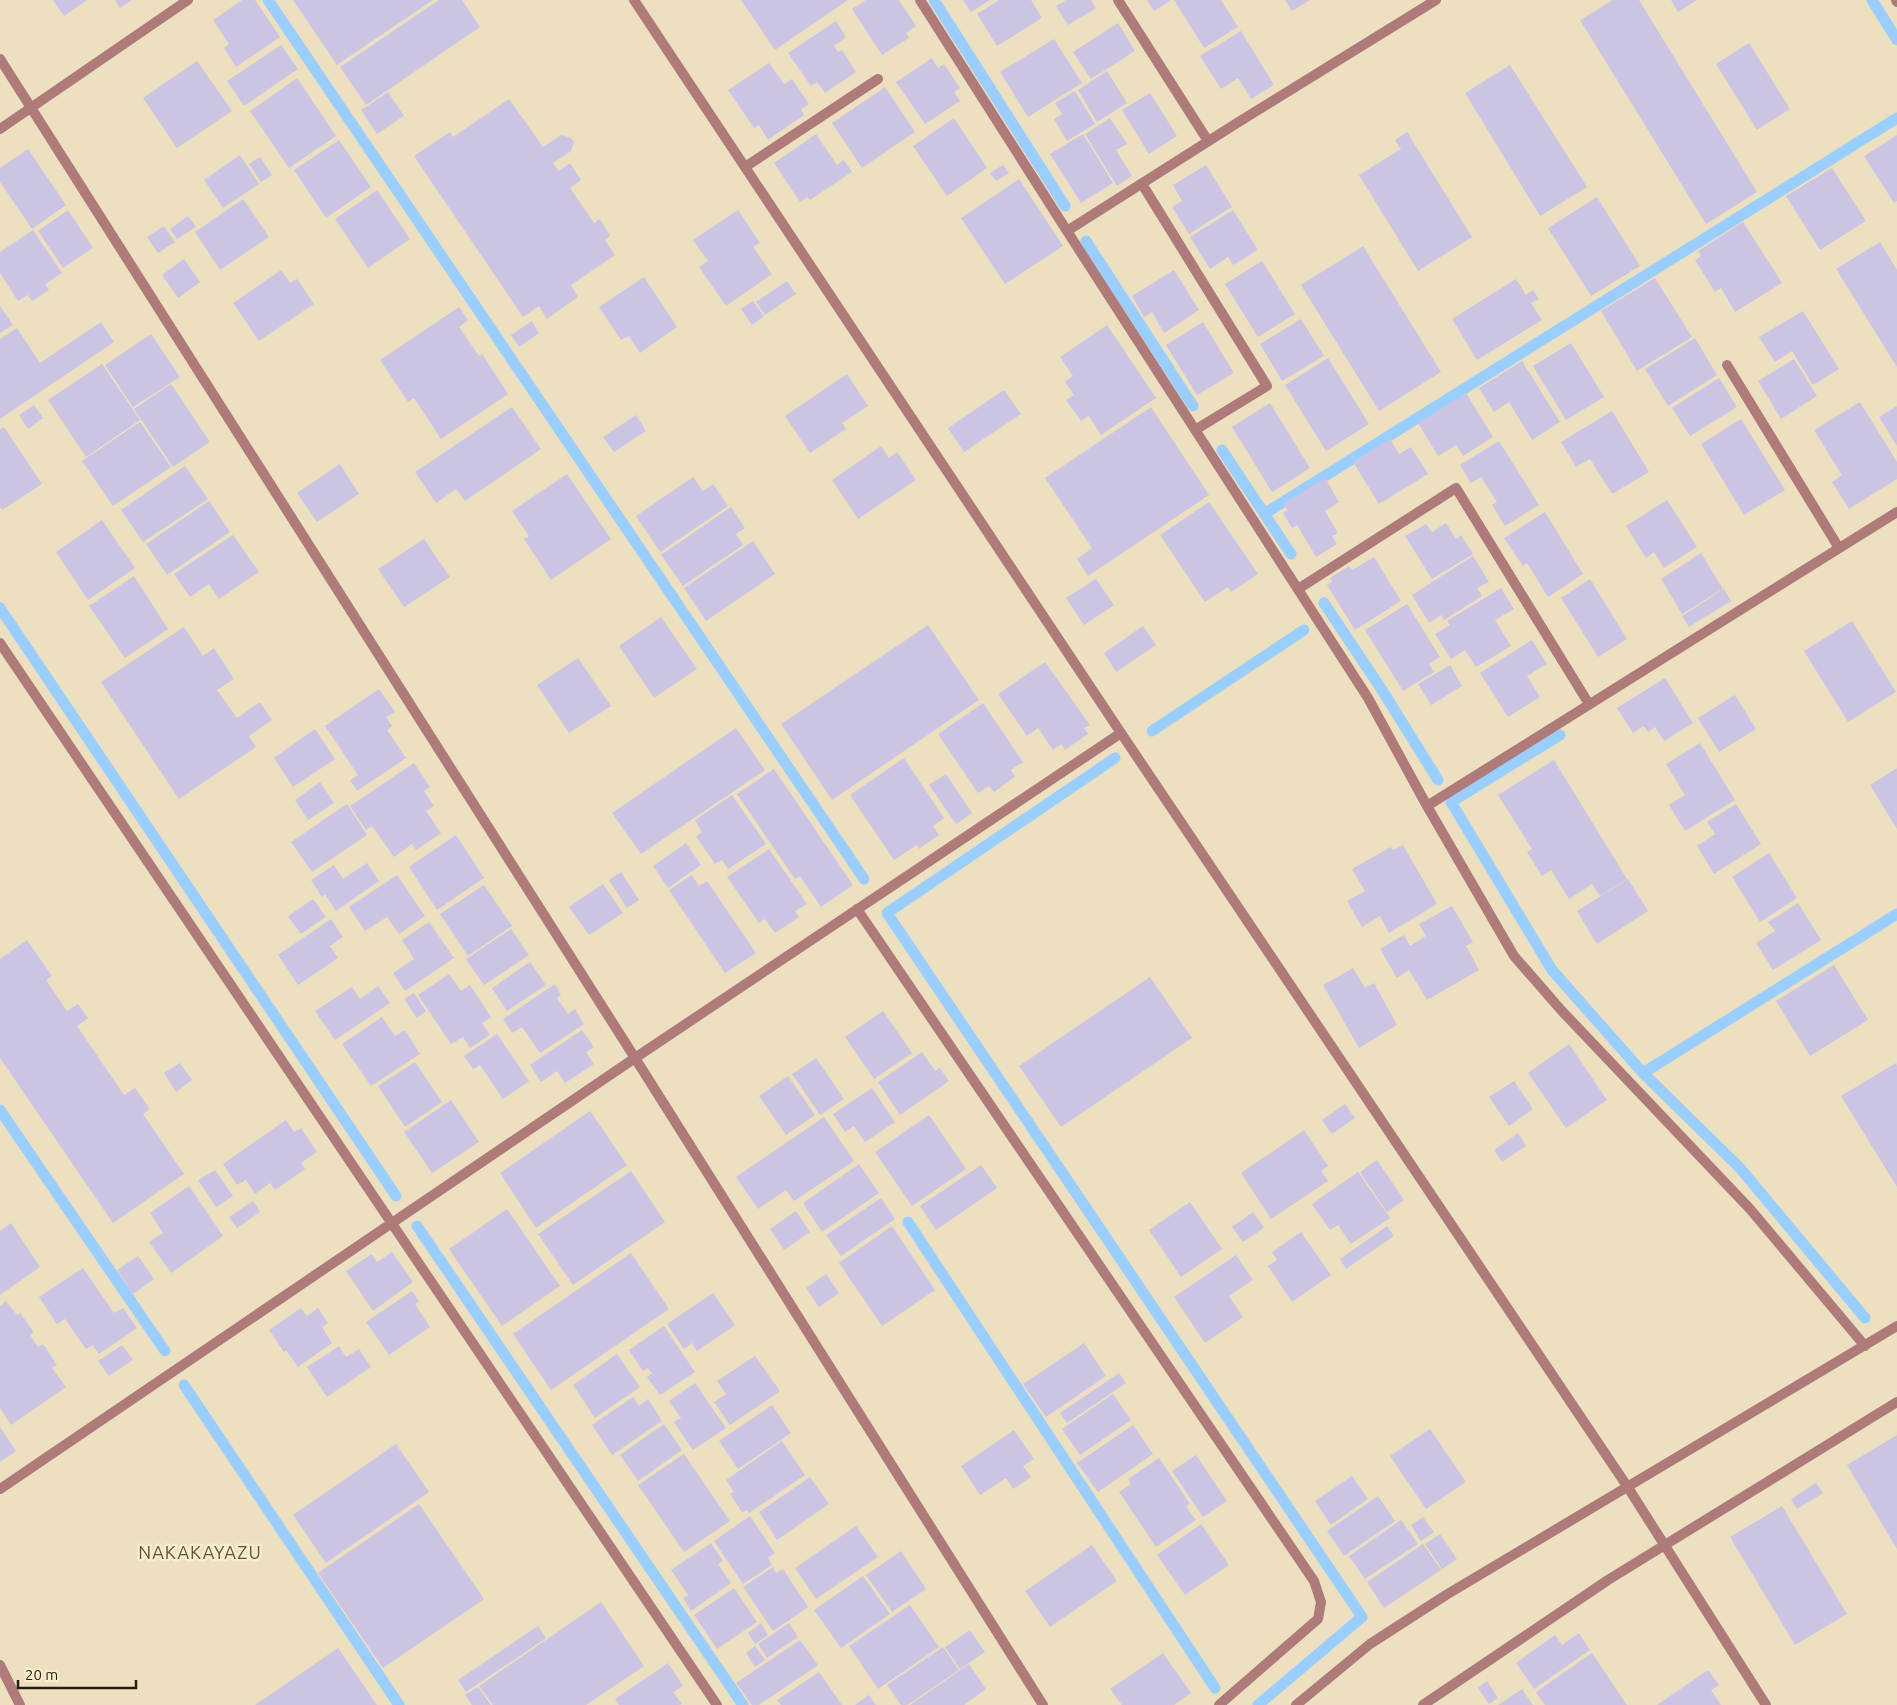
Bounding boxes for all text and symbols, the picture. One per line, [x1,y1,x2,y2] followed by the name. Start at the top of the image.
[138,1542,262,1562] district label: NAKAKAYAZU
[18,1658,135,1690] scale bar
[25,1666,58,1683] text: 20 m

